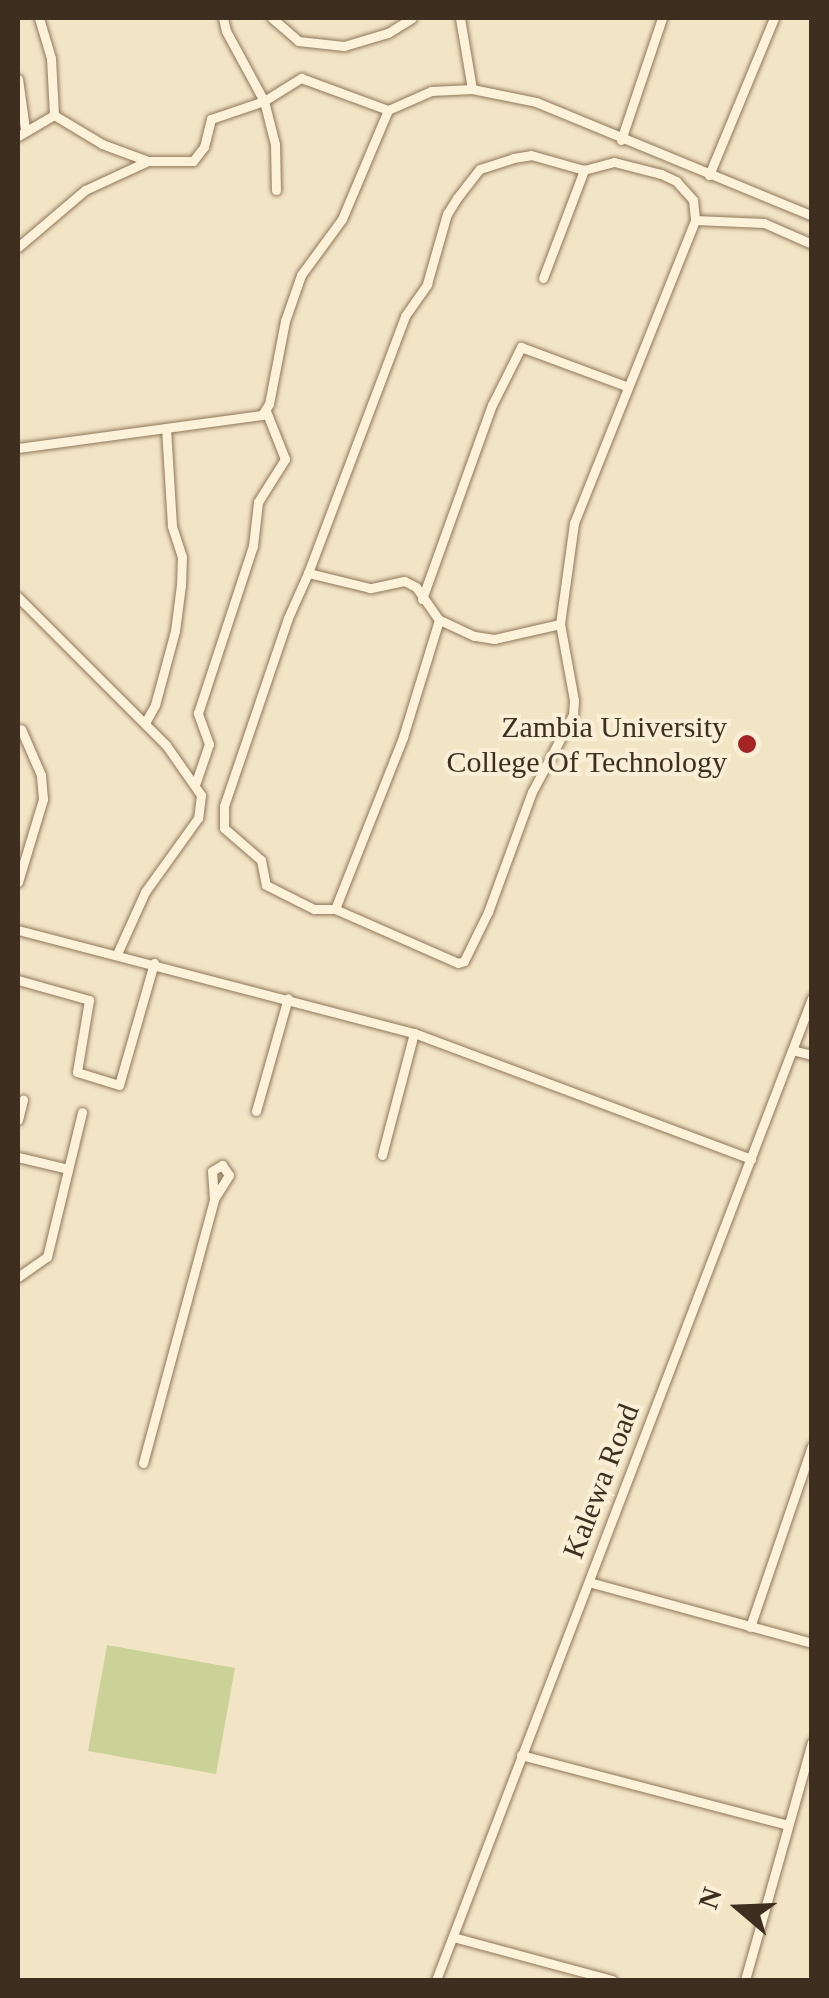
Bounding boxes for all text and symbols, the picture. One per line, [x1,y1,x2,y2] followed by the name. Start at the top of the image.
[446,709,727,780] place label: Zambia University College Of Technology
[736,733,758,755] marker: Zambia University College Of Technology
[555,1399,647,1563] street label: Kalewa Road
[689,1858,789,1958] north arrow
[692,1883,728,1913] text: N

